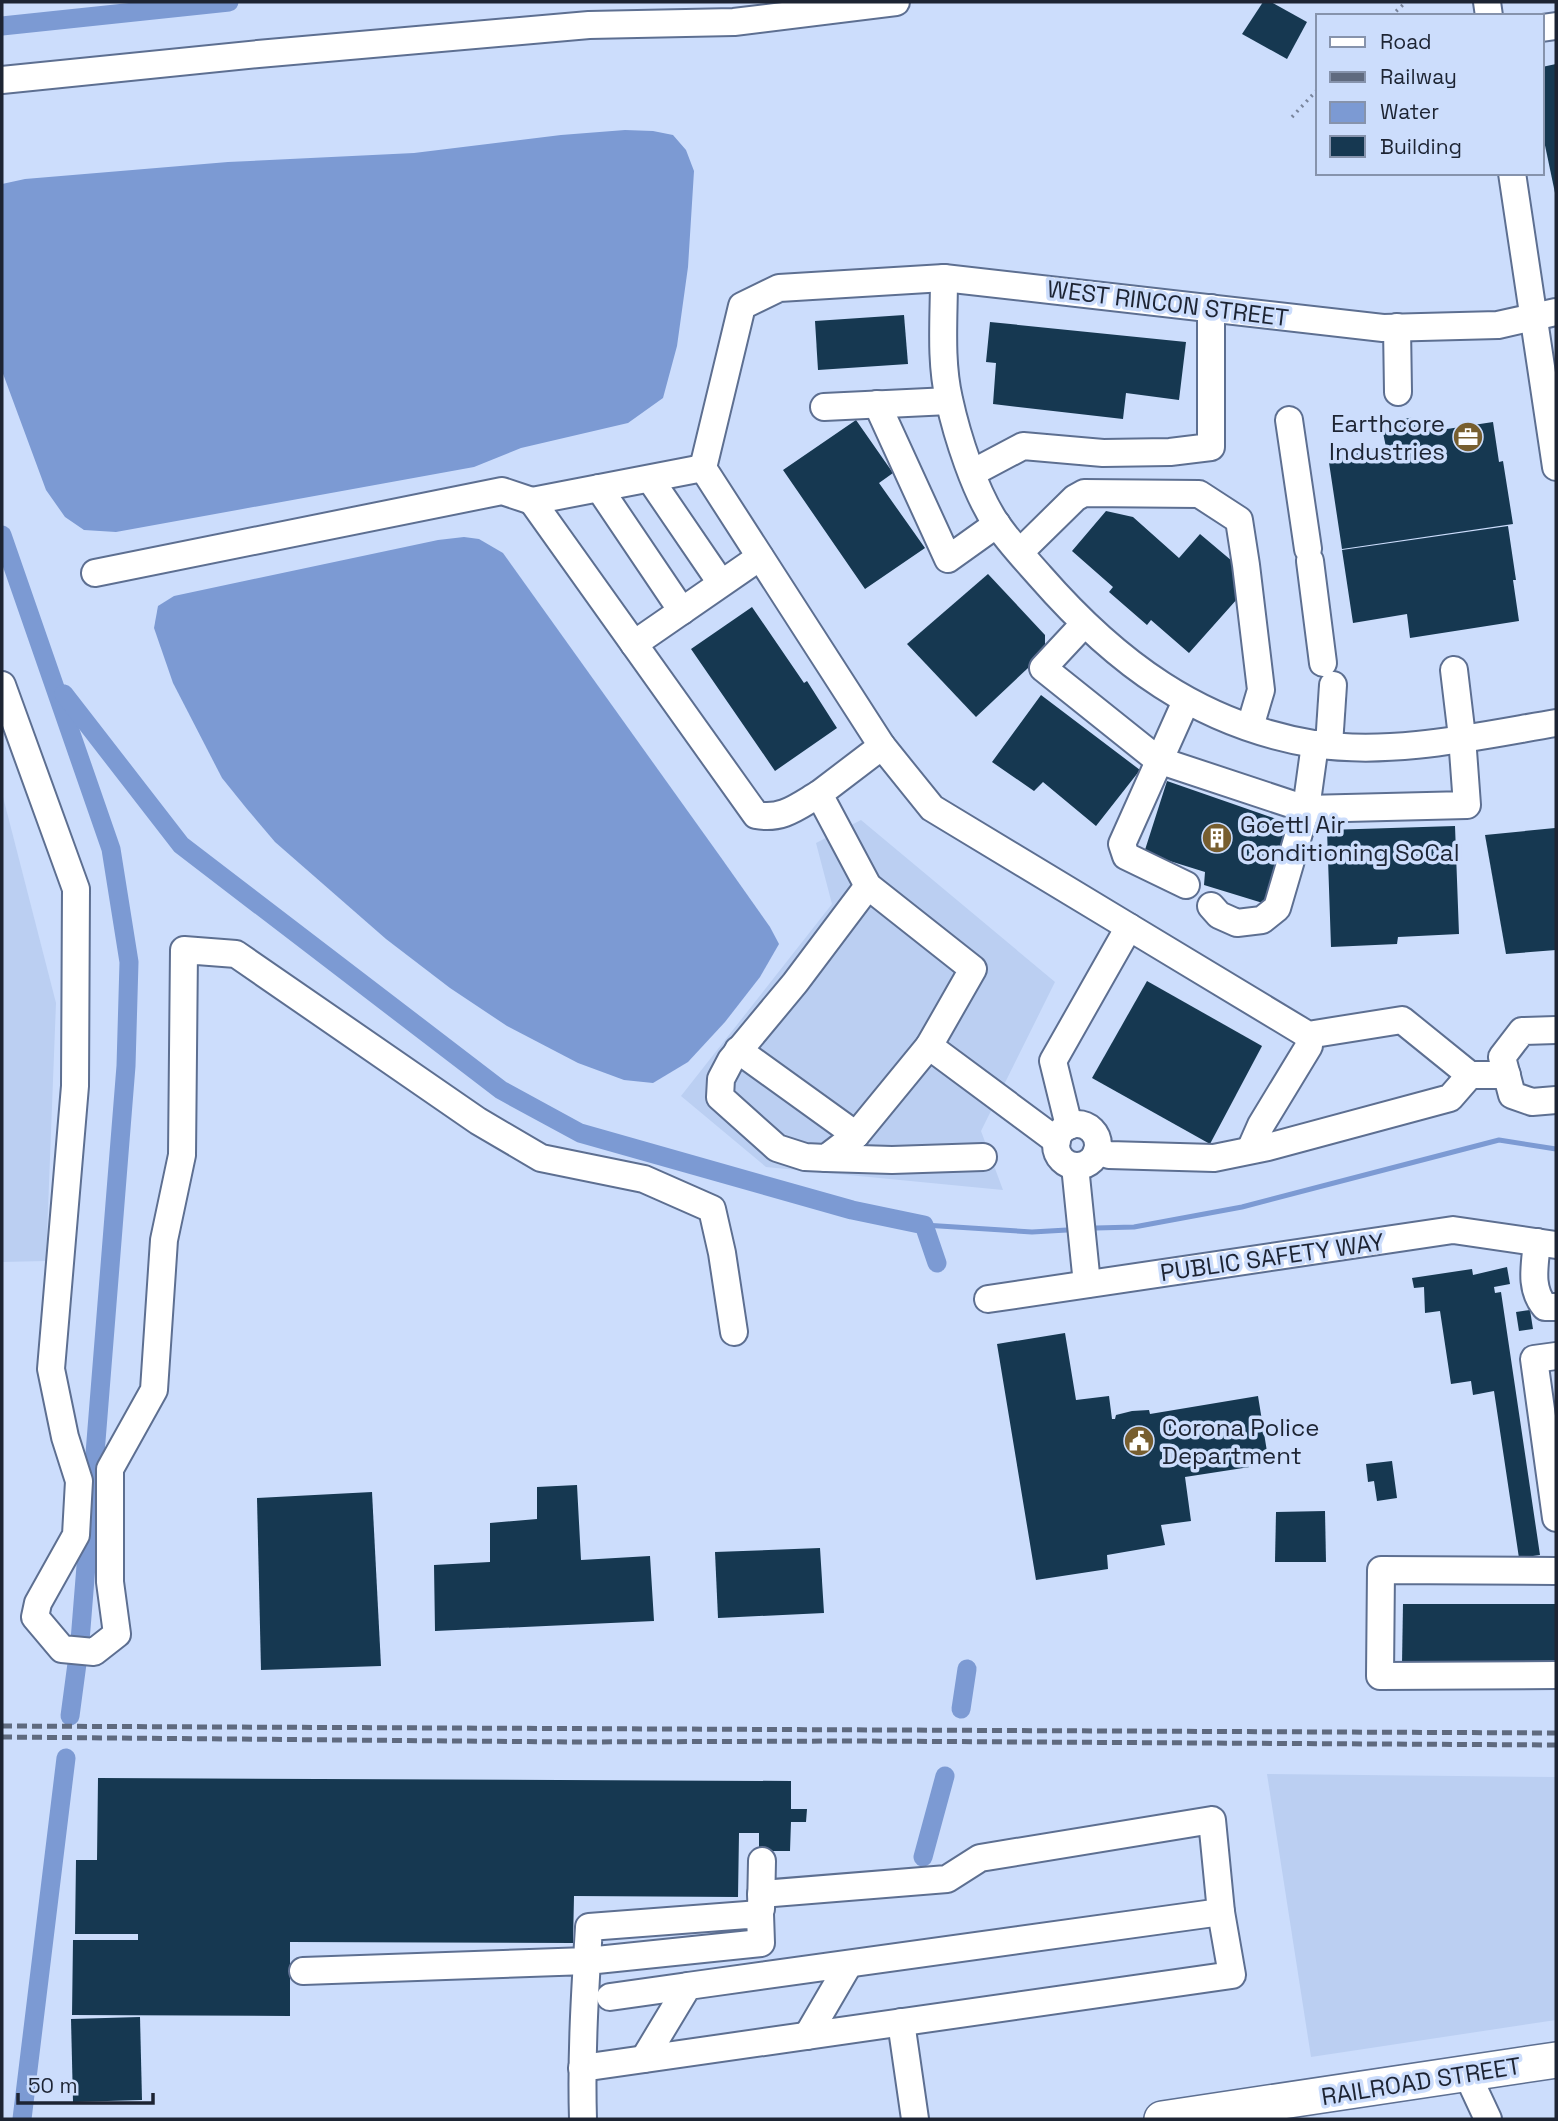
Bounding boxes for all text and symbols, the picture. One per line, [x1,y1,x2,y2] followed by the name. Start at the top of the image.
[1316,14,1544,175] legend
[1380,28,1432,55] text: Road
[1380,63,1457,90] text: Railway
[1380,98,1439,125] text: Water
[1380,133,1462,160] text: Building
[1045,273,1291,333] street label: WEST RINCON STREET
[1329,408,1445,467] place label: Earthcore Industries
[1451,420,1485,454] office icon: Earthcore Industries
[1240,809,1460,868] place label: Goettl Air Conditioning SoCal
[1200,821,1234,855] building icon: Goettl Air Conditioning SoCal
[1158,1226,1386,1288] street label: PUBLIC SAFETY WAY
[1162,1412,1320,1471] place label: Corona Police Department
[1122,1424,1156,1458] public building icon: Corona Police Department
[1319,2050,1523,2112] street label: RAILROAD STREET
[18,2062,152,2106] scale bar
[28,2072,78,2099] text: 50 m

